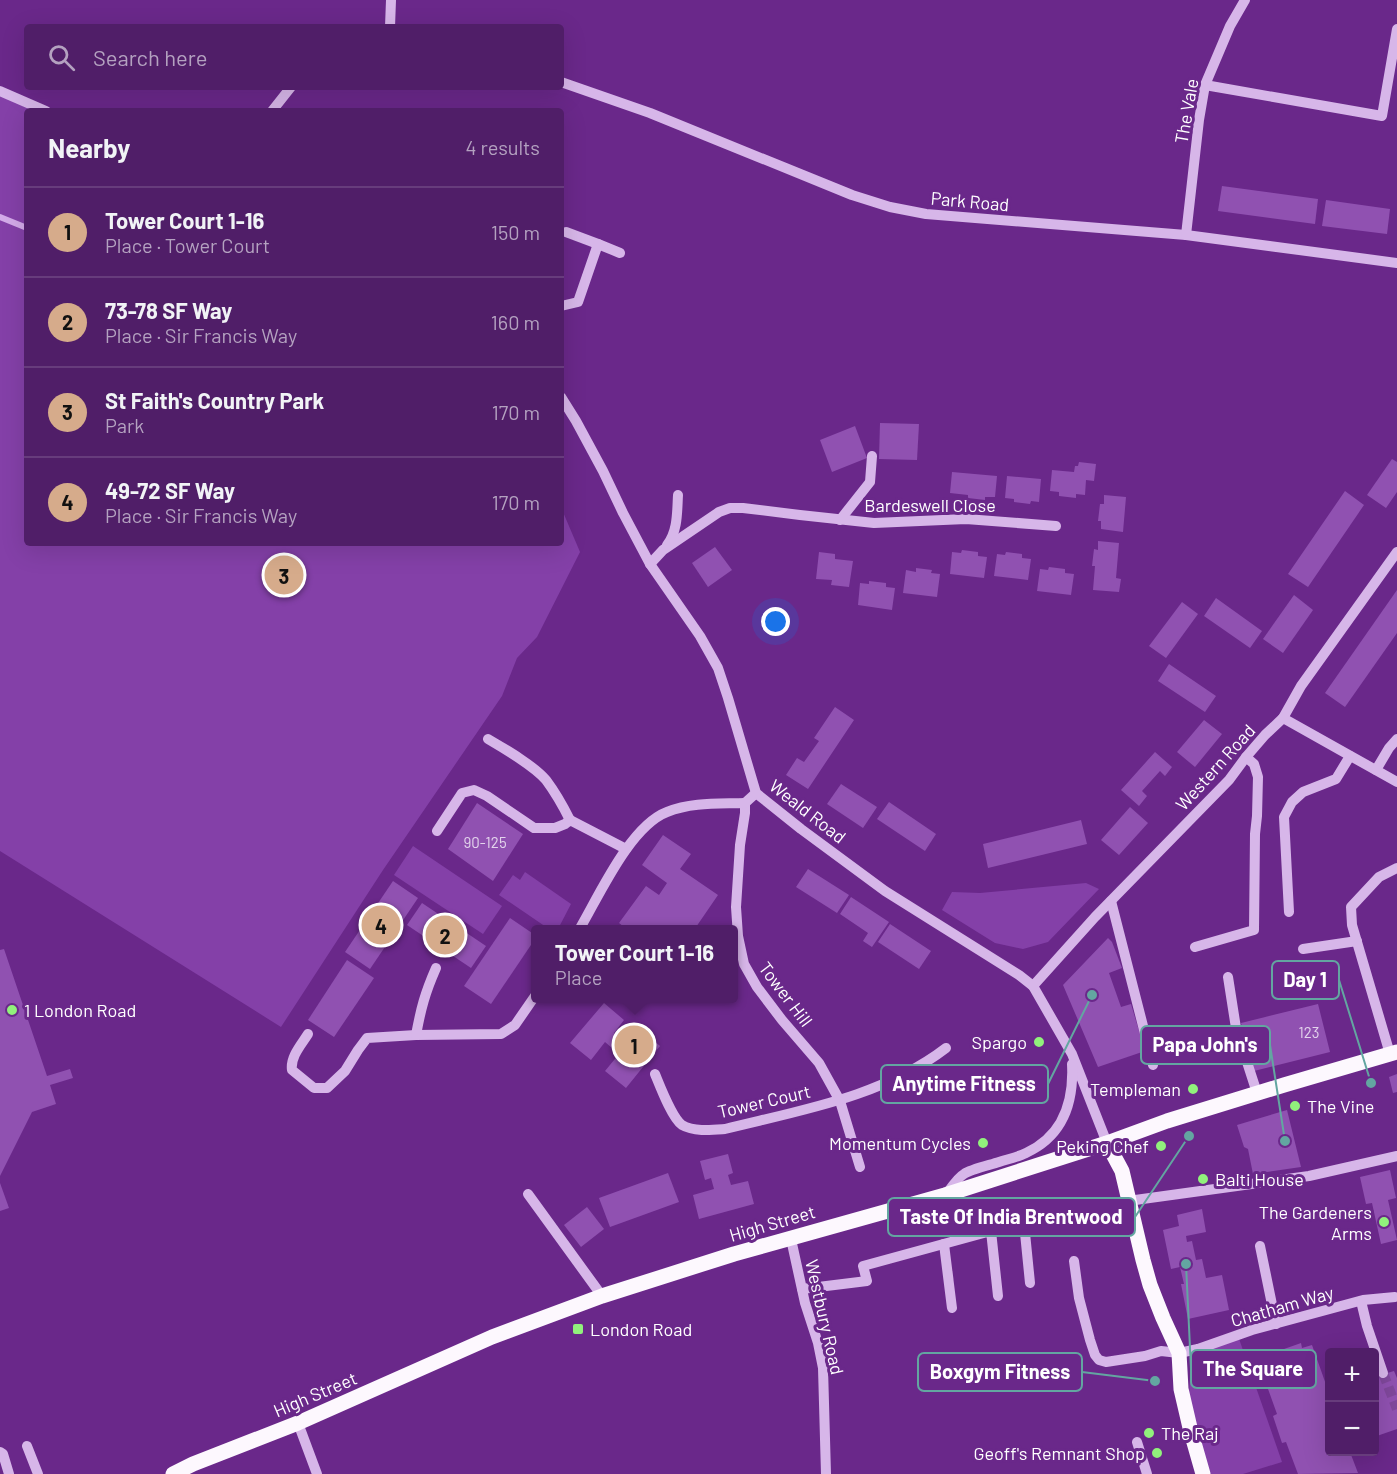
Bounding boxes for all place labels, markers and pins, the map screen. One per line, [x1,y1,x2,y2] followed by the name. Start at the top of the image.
[264,552,304,598] pin: 3
[362,902,400,948] pin: 4
[426,912,464,958] pin: 2
[1272,961,1339,999] callout: Day 1
[24,999,136,1021] place label: 1 London Road
[5,1003,19,1017] marker: 1 London Road
[614,1022,654,1068] pin: 1
[1141,1026,1270,1064] callout: Papa John's
[972,1031,1027,1053] place label: Spargo
[1032,1035,1046,1049] marker: Spargo
[881,1065,1048,1103] callout: Anytime Fitness
[1090,1078,1181,1100] place label: Templeman
[1186,1082,1200,1096] marker: Templeman
[1307,1095,1374,1117] place label: The Vine
[1288,1099,1302,1113] marker: The Vine
[829,1132,971,1154] place label: Momentum Cycles
[1056,1135,1149,1157] place label: Peking Chef
[976,1136,990,1150] marker: Momentum Cycles
[1154,1139,1168,1153] marker: Peking Chef
[1215,1168,1304,1190] place label: Balti House
[1196,1172,1210,1186] marker: Balti House
[888,1198,1135,1236] callout: Taste Of India Brentwood
[1259,1201,1372,1244] place label: The Gardeners Arms
[1377,1215,1391,1229] marker: The Gardeners Arms
[590,1318,692,1340] place label: London Road
[571,1322,585,1336] marker: London Road
[1191,1350,1316,1388] callout: The Square
[918,1353,1082,1391] callout: Boxgym Fitness
[1161,1422,1219,1444] place label: The Raj
[1142,1426,1156,1440] marker: The Raj
[973,1442,1145,1464] place label: Geoff's Remnant Shop
[1150,1446,1164,1460] marker: Geoff's Remnant Shop

